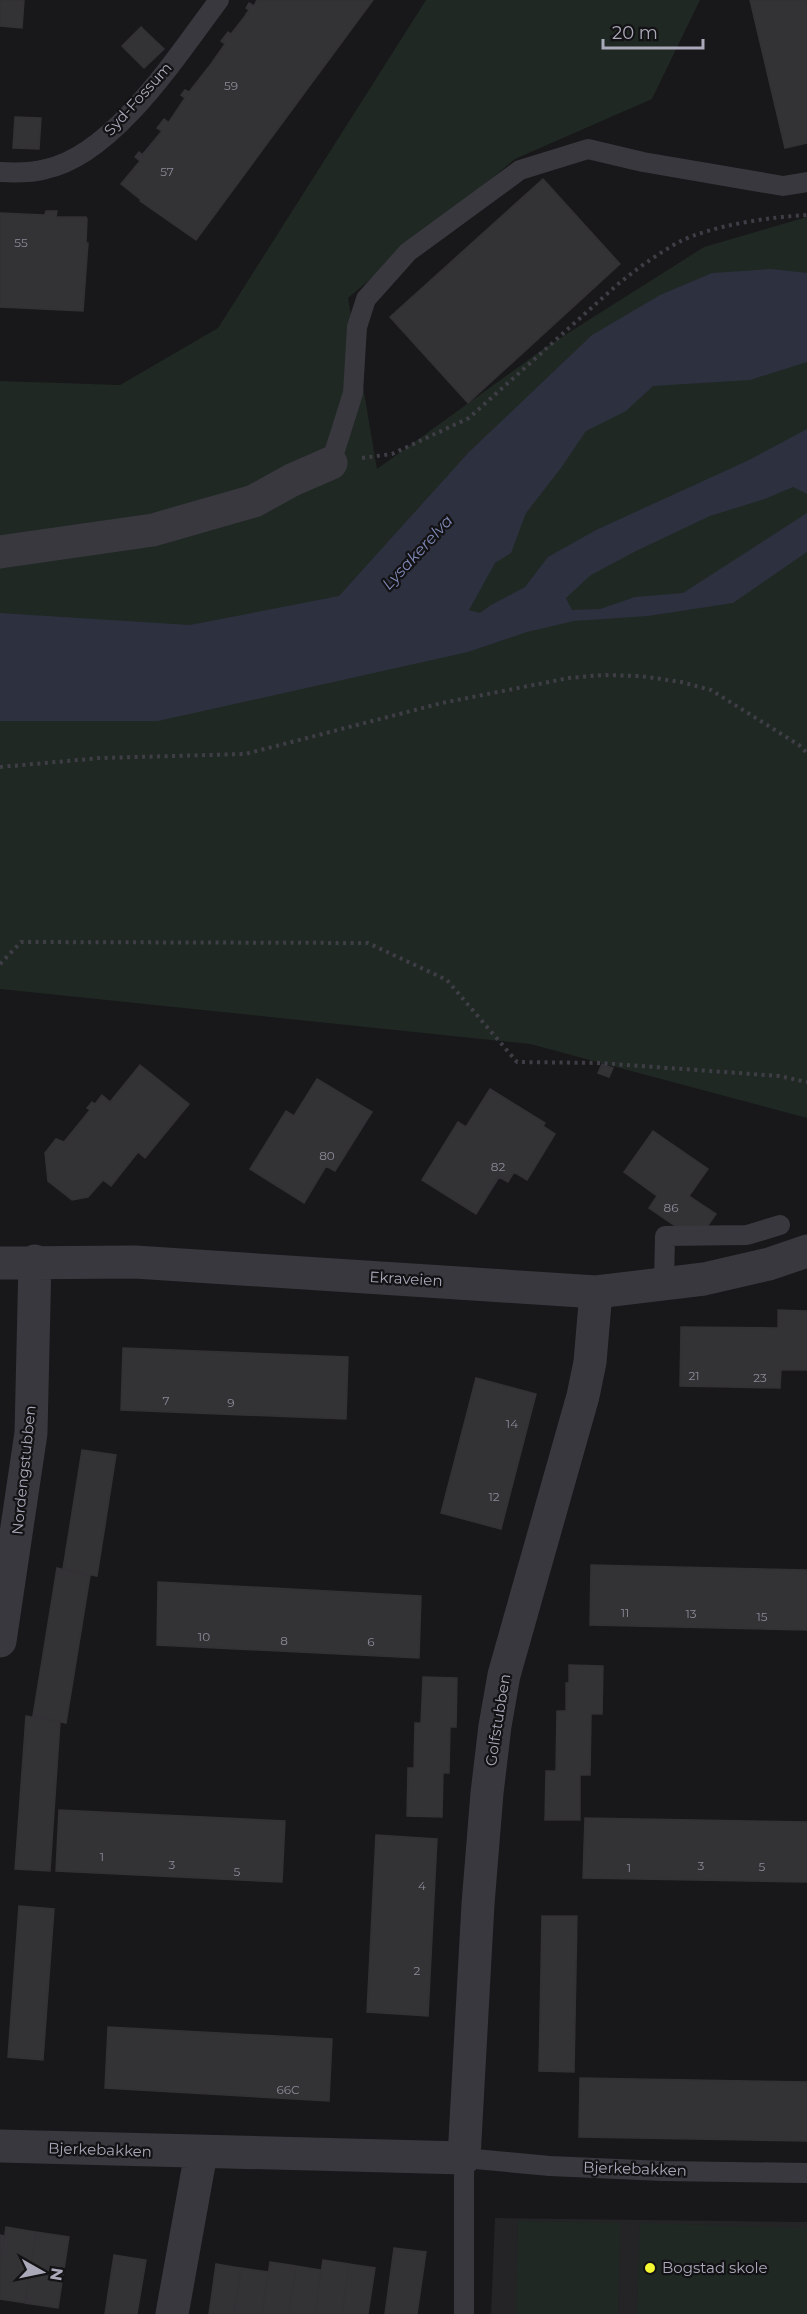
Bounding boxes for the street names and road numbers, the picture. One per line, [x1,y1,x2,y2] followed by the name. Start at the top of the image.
[100,58,176,139] street label: Syd-Fossum
[369,1267,443,1290] street label: Ekraveien
[7,1404,40,1536] street label: Nordengstubben
[481,1672,514,1767] street label: Golfstubben
[48,2138,152,2161] street label: Bjerkebakken
[583,2157,687,2180] street label: Bjerkebakken

